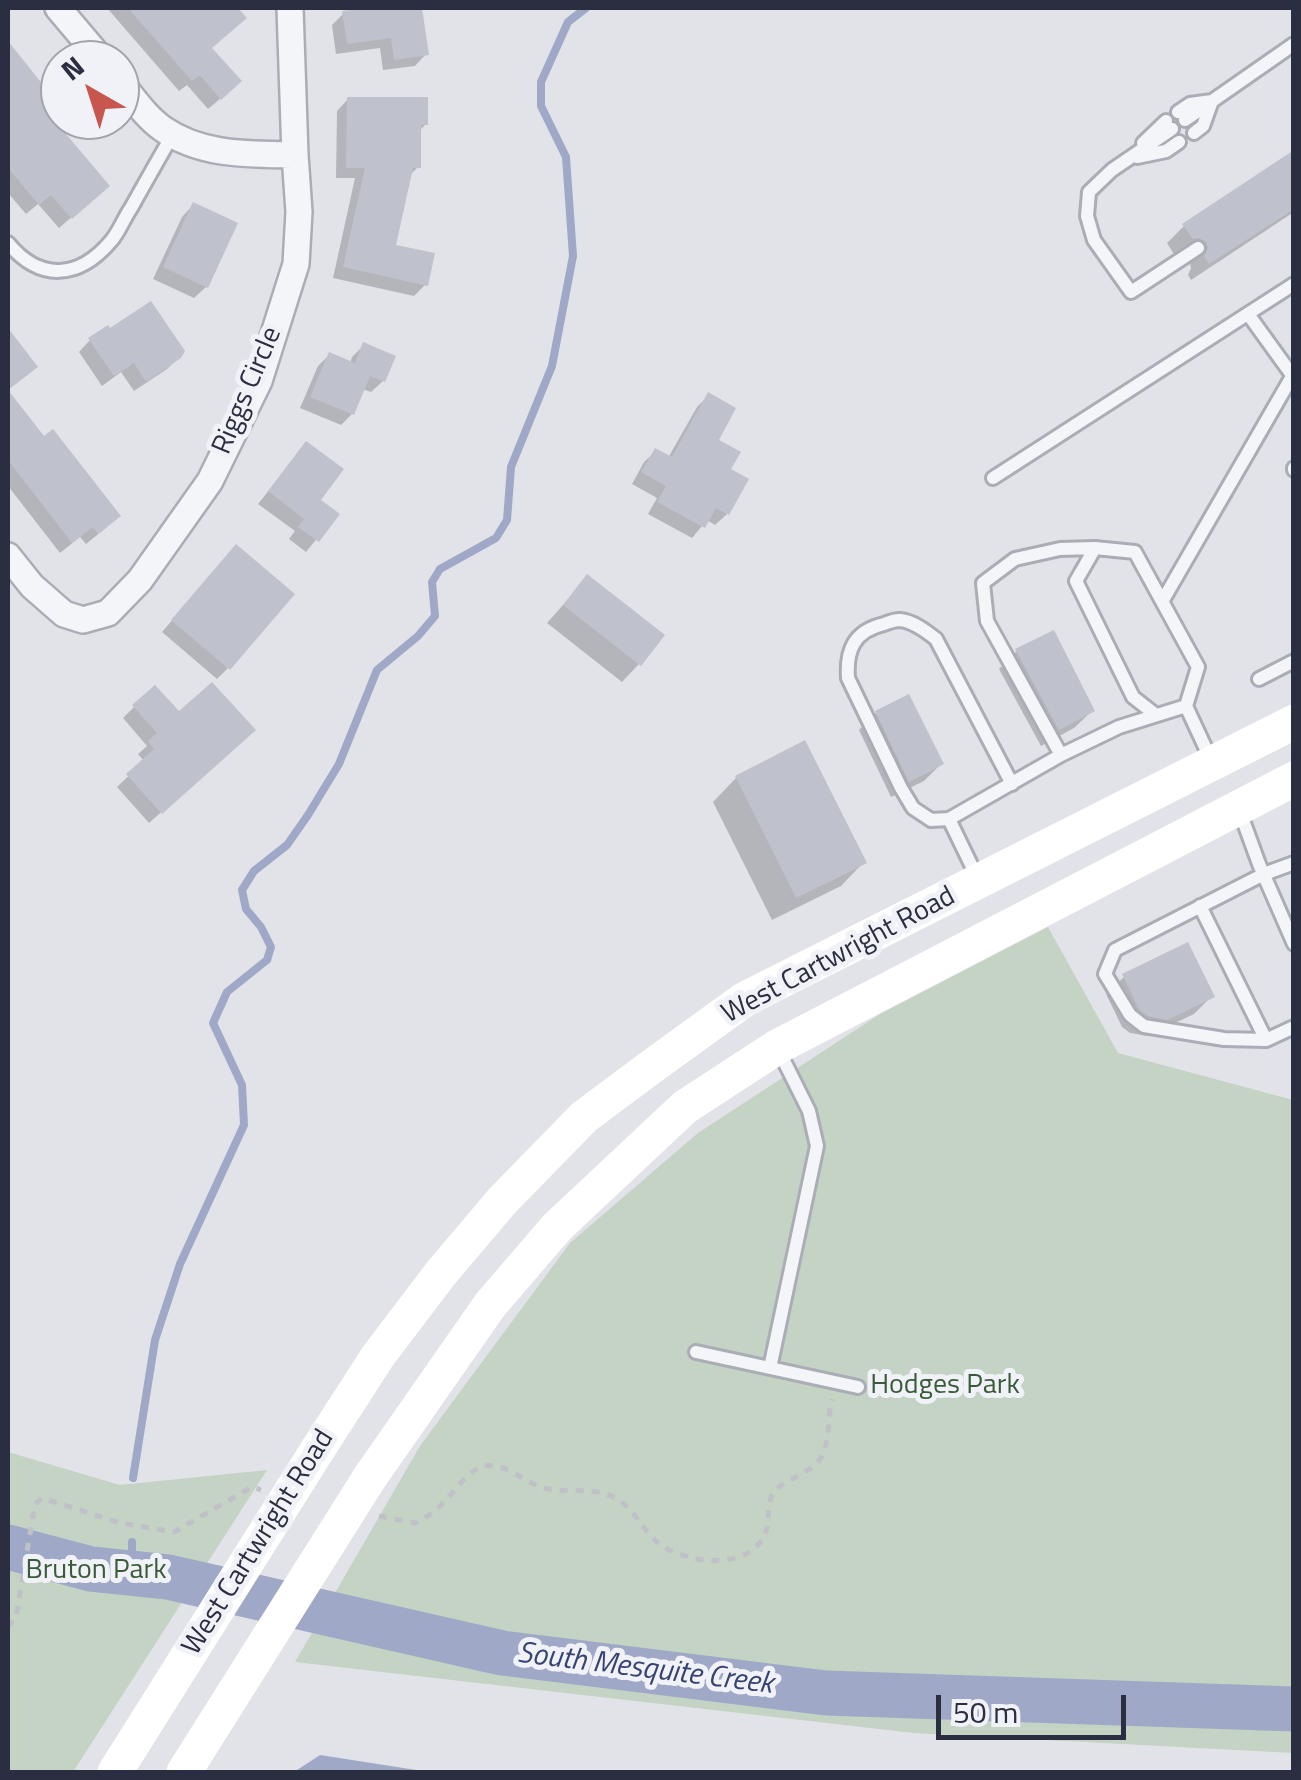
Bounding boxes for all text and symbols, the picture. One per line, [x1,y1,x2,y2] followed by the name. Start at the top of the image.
[40,40,140,140] north arrow
[51,45,93,91] text: N
[206,322,290,460] street label: Riggs Circle
[717,880,961,1032] street label: West Cartwright Road
[870,1369,1020,1403] park label: Hodges Park
[176,1424,342,1662] street label: West Cartwright Road
[25,1554,167,1588] park label: Bruton Park
[515,1636,775,1704] water label: South Mesquite Creek
[941,1675,1131,1737] scale bar
[953,1689,1018,1735] text: 50 m

